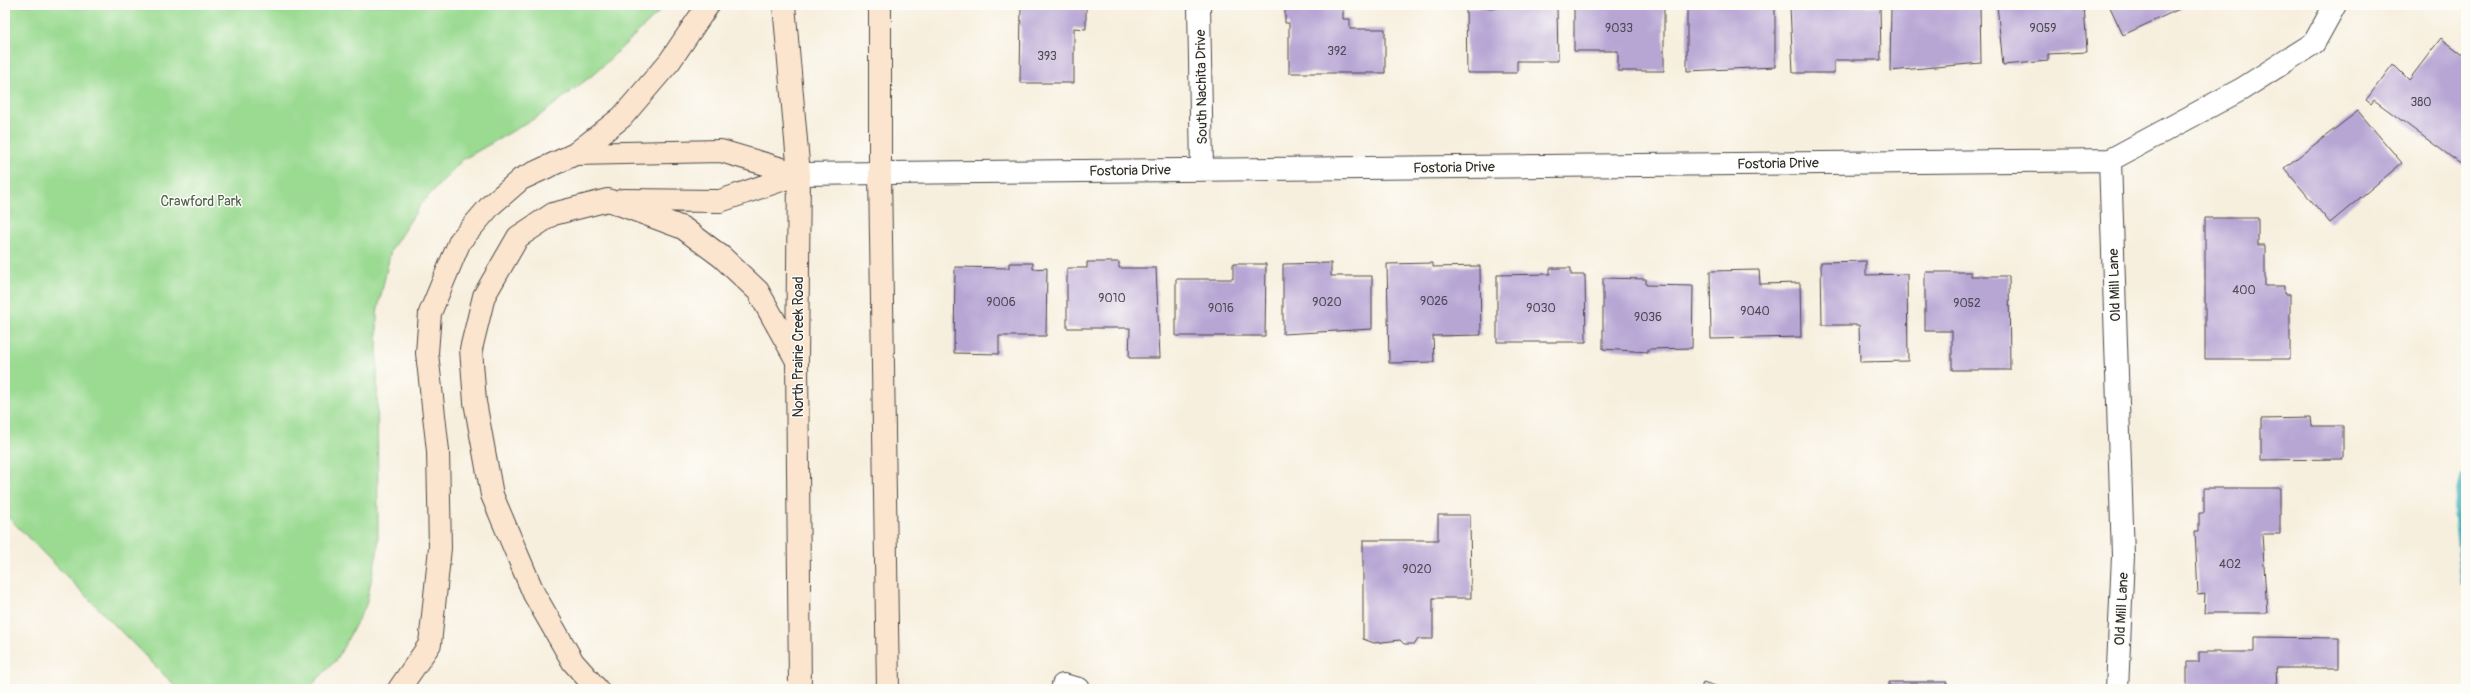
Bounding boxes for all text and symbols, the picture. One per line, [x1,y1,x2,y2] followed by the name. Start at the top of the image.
[1605,21,1633,36] house number: 9033
[2029,21,2057,36] house number: 9059
[1192,29,1211,145] street label: South Nachita Drive
[1327,44,1347,59] house number: 392
[1037,49,1057,64] house number: 393
[2411,95,2431,110] house number: 380
[1737,154,1819,173] street label: Fostoria Drive
[1413,158,1495,177] street label: Fostoria Drive
[1089,161,1171,180] street label: Fostoria Drive
[160,193,242,210] park label: Crawford Park
[2105,248,2124,322] street label: Old Mill Lane
[790,276,807,418] street label: North Prairie Creek Road
[2232,283,2256,298] house number: 400
[1098,291,1126,306] house number: 9010
[1420,294,1448,309] house number: 9026
[986,295,1016,310] house number: 9006
[1312,295,1342,310] house number: 9020
[1953,296,1981,311] house number: 9052
[1208,301,1234,316] house number: 9016
[1526,301,1556,316] house number: 9030
[1740,304,1770,319] house number: 9040
[1634,310,1662,325] house number: 9036
[2219,557,2241,572] house number: 402
[1402,562,1432,577] house number: 9020
[2111,572,2132,646] street label: Old Mill Lane

